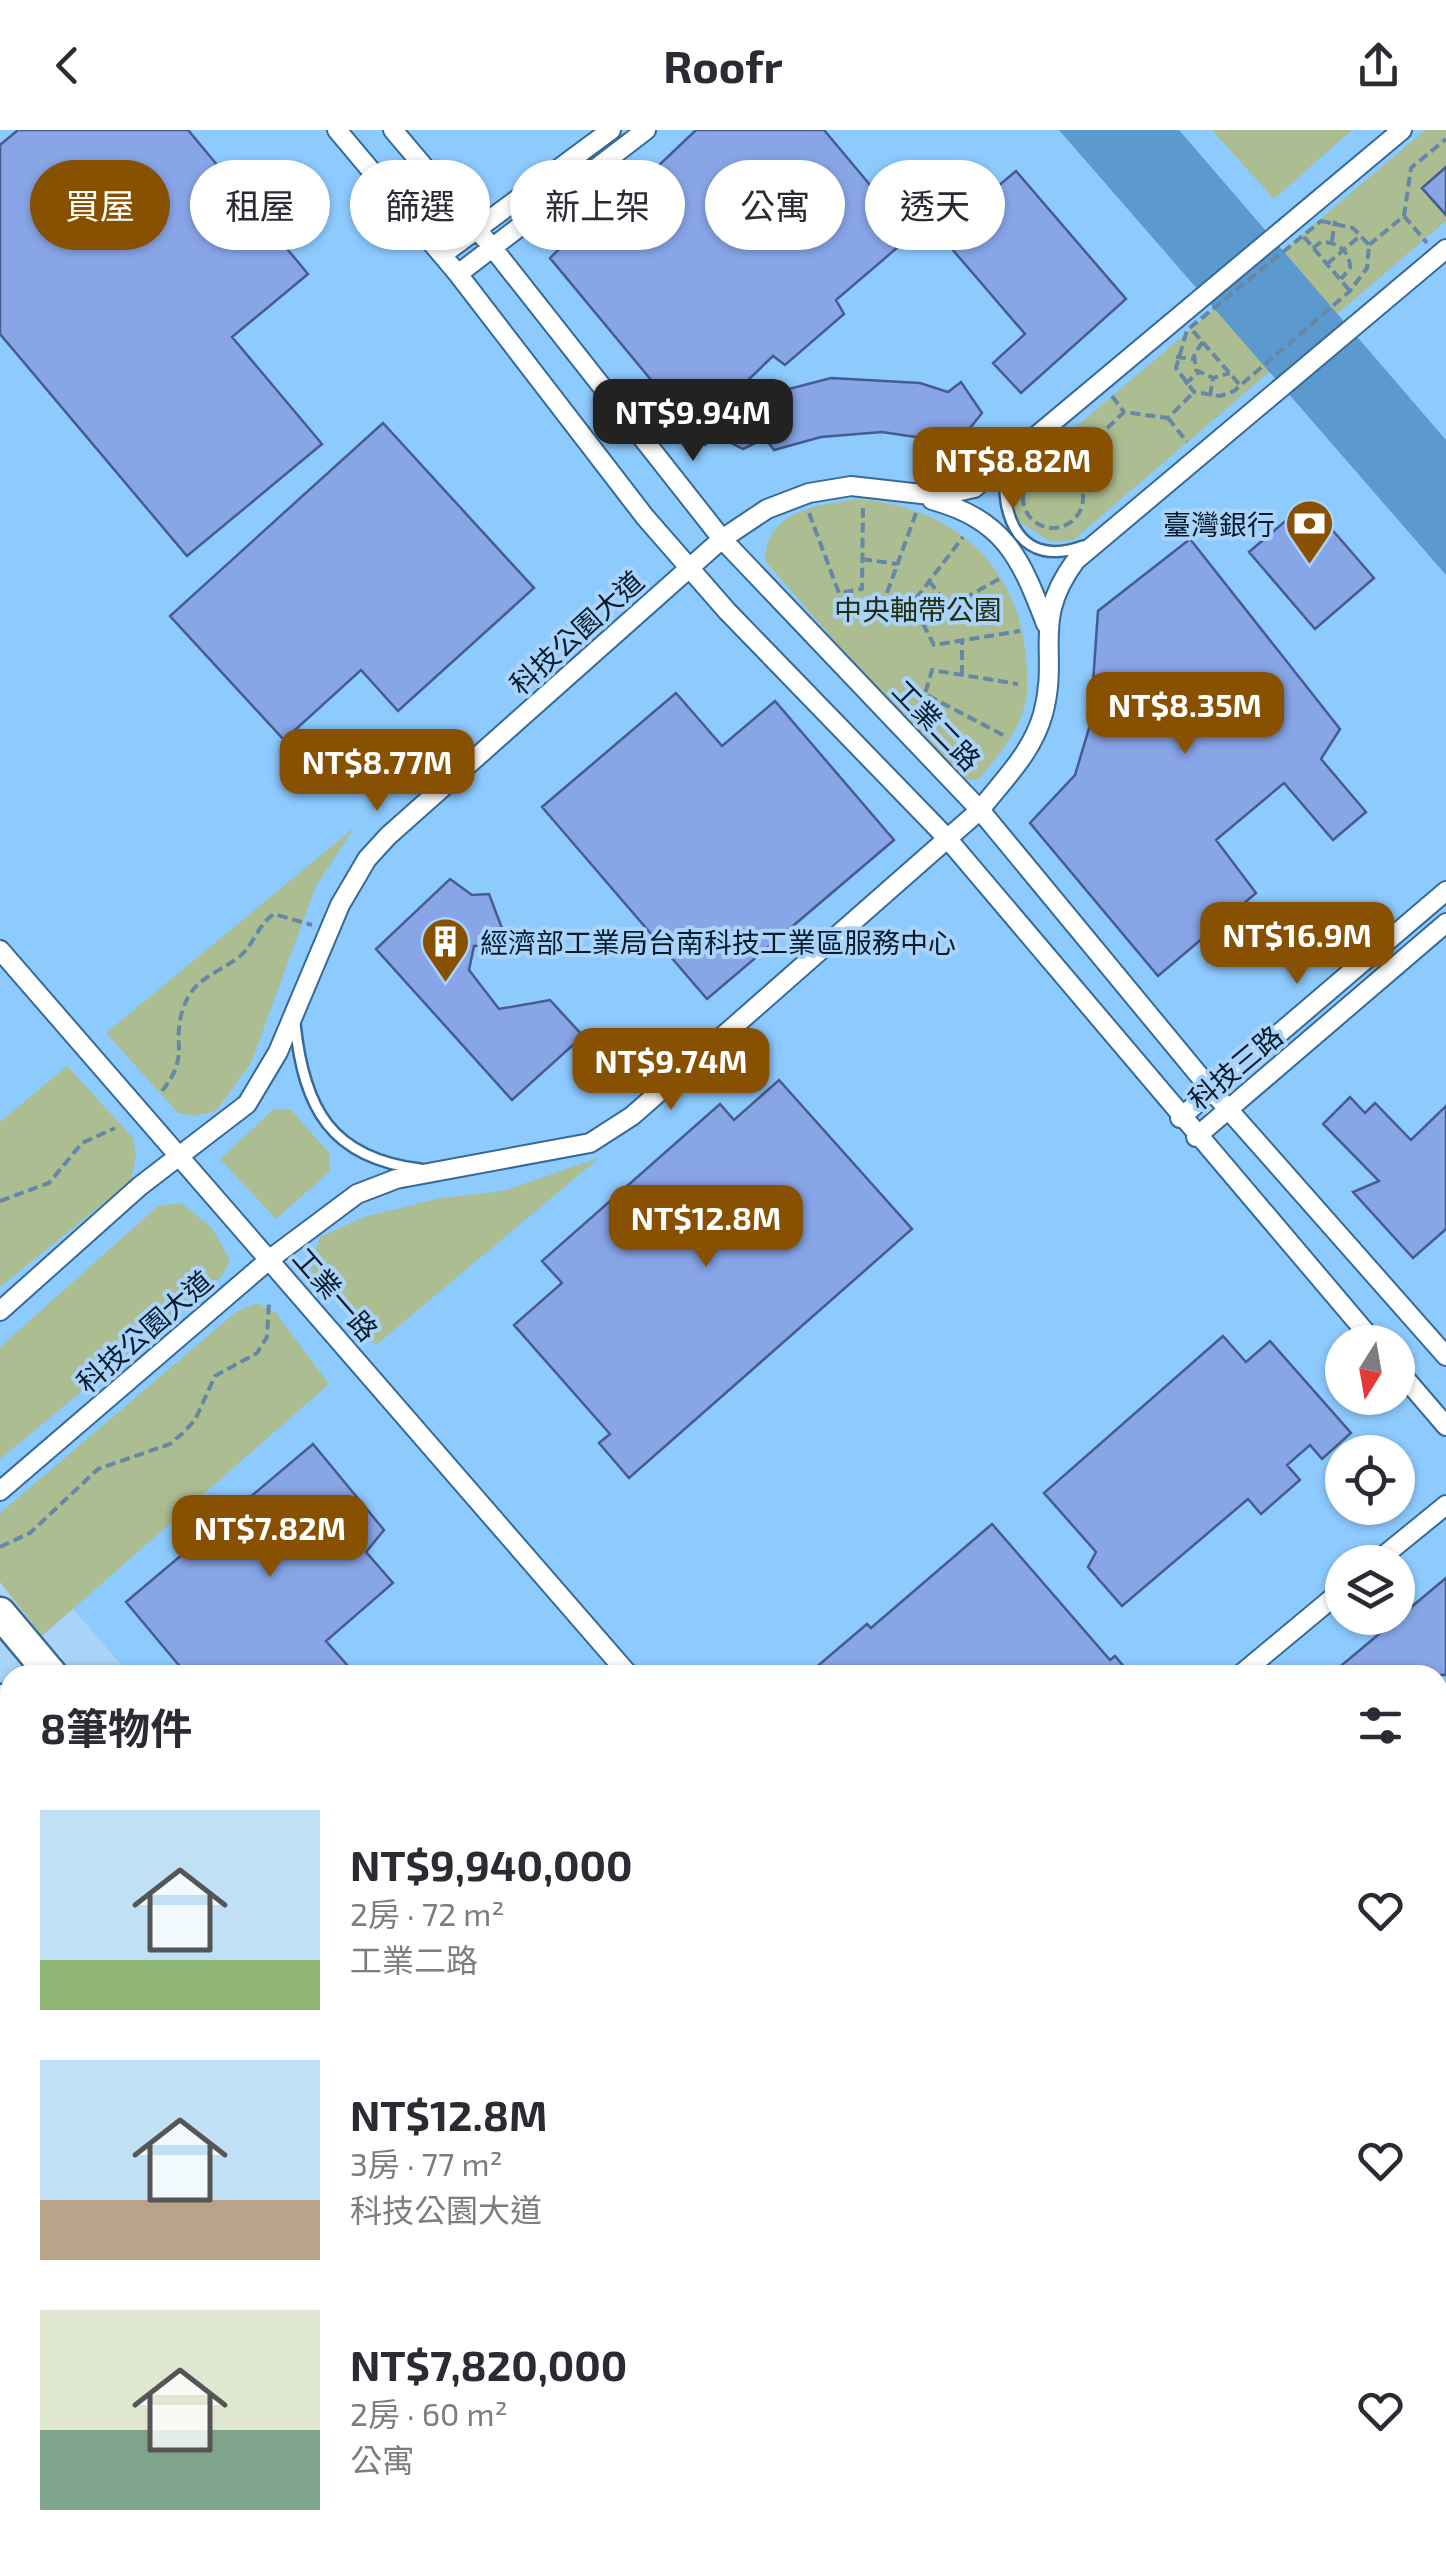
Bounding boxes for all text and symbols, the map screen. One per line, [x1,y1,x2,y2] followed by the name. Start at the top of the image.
[40,38,95,93] icon: back
[663,38,783,92] text: Roofr
[1351,38,1406,93] icon: share
[30,160,170,250] chip: 買屋
[190,160,330,250] chip: 租屋
[350,160,490,250] chip: 篩選
[510,160,685,250] chip: 新上架
[705,160,845,250] chip: 公寓
[865,160,1005,250] chip: 透天
[590,379,796,464] pin: NT$9.94M
[615,392,771,430] text: NT$9.94M
[910,427,1116,512] pin: NT$8.82M
[935,440,1091,478] text: NT$8.82M
[1284,498,1336,566] bank icon: 臺灣銀行
[1163,507,1275,541] place label: 臺灣銀行
[502,563,650,701] street label: 科技公園大道
[834,592,1002,626] park label: 中央軸帶公園
[1082,672,1288,757] pin: NT$8.35M
[886,673,988,777] street label: 工業二路
[1108,685,1262,723] text: NT$8.35M
[274,729,480,814] pin: NT$8.77M
[302,742,452,780] text: NT$8.77M
[1194,902,1400,987] pin: NT$16.9M
[1222,915,1372,953] text: NT$16.9M
[419,916,471,984] building icon: 經濟部工業局台南科技工業區服務中心
[480,925,956,959] place label: 經濟部工業局台南科技工業區服務中心
[1181,1018,1289,1116] street label: 科技三路
[568,1028,774,1113] pin: NT$9.74M
[594,1041,748,1079] text: NT$9.74M
[603,1185,809,1270] pin: NT$12.8M
[631,1198,781,1236] text: NT$12.8M
[286,1241,386,1347] street label: 工業一路
[69,1263,219,1399] street label: 科技公園大道
[1325,1325,1415,1415] north arrow
[1325,1325,1415,1635] map controls
[1325,1435,1415,1525] button: locate
[167,1495,373,1580] pin: NT$7.82M
[194,1508,346,1546] text: NT$7.82M
[1325,1545,1415,1635] button: layers
[1353,1698,1408,1753] icon: filters
[40,1702,192,1752] text: 8筆物件
[350,1839,633,1889] text: NT$9,940,000
[120,1850,240,1970] icon: home
[1353,1883,1408,1938] icon: heart
[350,1894,505,1932] text: 2房 · 72 m²
[350,1940,478,1978] text: 工業二路
[350,2089,547,2139] text: NT$12.8M
[120,2100,240,2220] icon: home
[1353,2133,1408,2188] icon: heart
[350,2144,503,2182] text: 3房 · 77 m²
[350,2190,542,2228] text: 科技公園大道
[350,2339,627,2389] text: NT$7,820,000
[120,2350,240,2470] icon: home
[1353,2383,1408,2438] icon: heart
[350,2394,508,2432] text: 2房 · 60 m²
[350,2440,414,2478] text: 公寓

